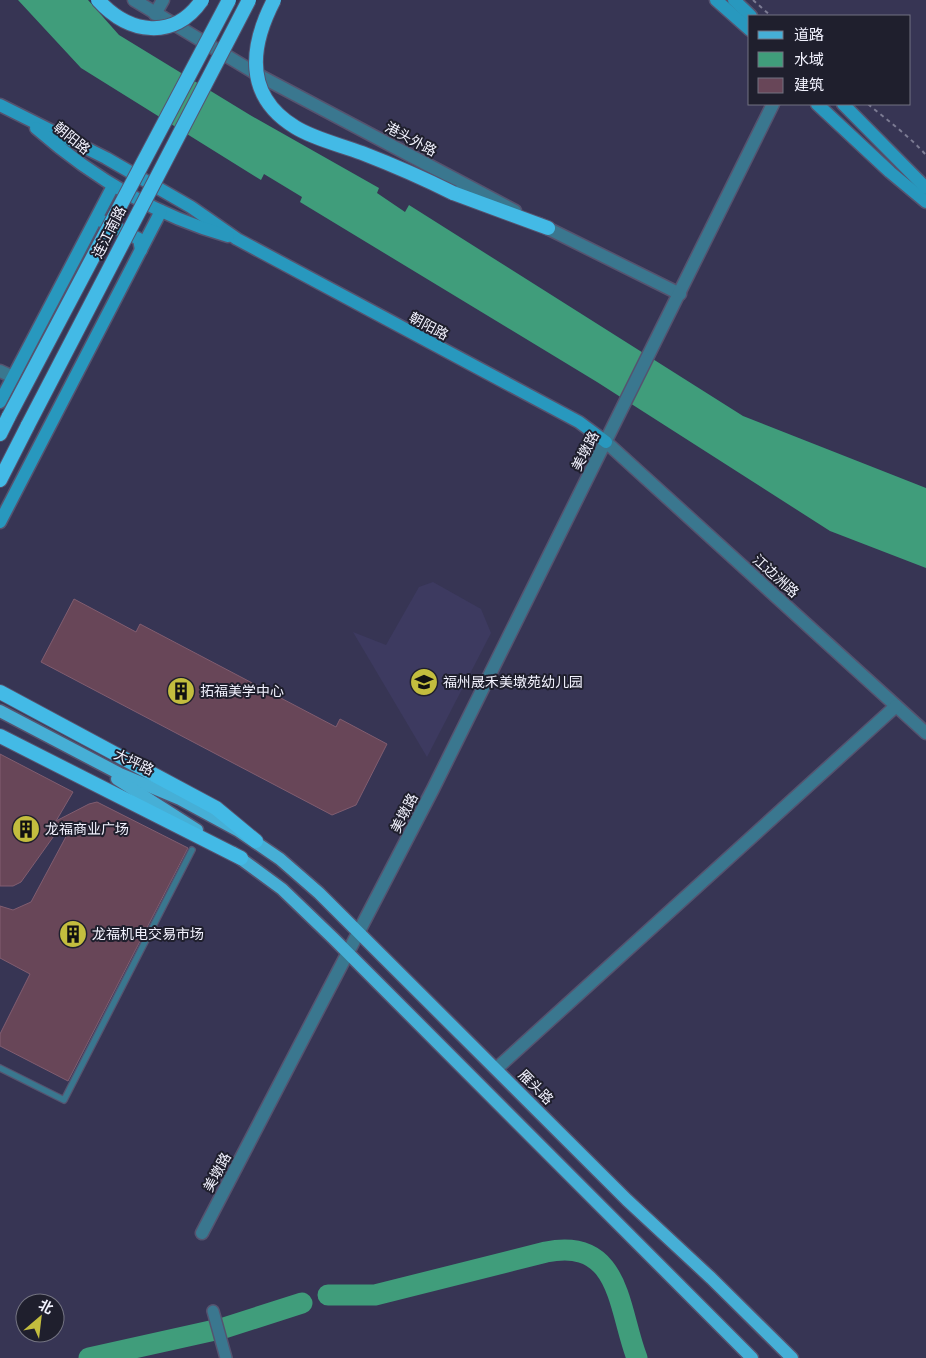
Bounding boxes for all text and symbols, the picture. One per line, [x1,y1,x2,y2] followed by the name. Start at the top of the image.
[748,15,911,105] legend
[794,25,824,46] text: 道路
[794,50,824,71] text: 水域
[794,75,824,96] text: 建筑
[49,118,94,160] street label: 朝阳路
[381,118,440,162] street label: 港头外路
[88,203,132,262] street label: 连江南路
[405,308,452,346] street label: 朝阳路
[567,428,604,475] street label: 美墩路
[748,551,803,603] street label: 江边洲路
[409,667,439,697] school or university icon: 福州晟禾美墩苑幼儿园
[443,673,583,693] place label: 福州晟禾美墩苑幼儿园
[166,676,196,706] building icon: 拓福美学中心
[200,682,284,702] place label: 拓福美学中心
[110,745,157,781] street label: 大坪路
[386,790,423,837] street label: 美墩路
[11,814,41,844] building icon: 龙福商业广场
[45,820,129,840] place label: 龙福商业广场
[58,919,88,949] building icon: 龙福机电交易市场
[92,925,204,945] place label: 龙福机电交易市场
[513,1066,557,1110] street label: 雁头路
[199,1149,237,1196] street label: 美墩路
[15,1293,65,1343] north arrow
[35,1295,57,1320] text: 北

